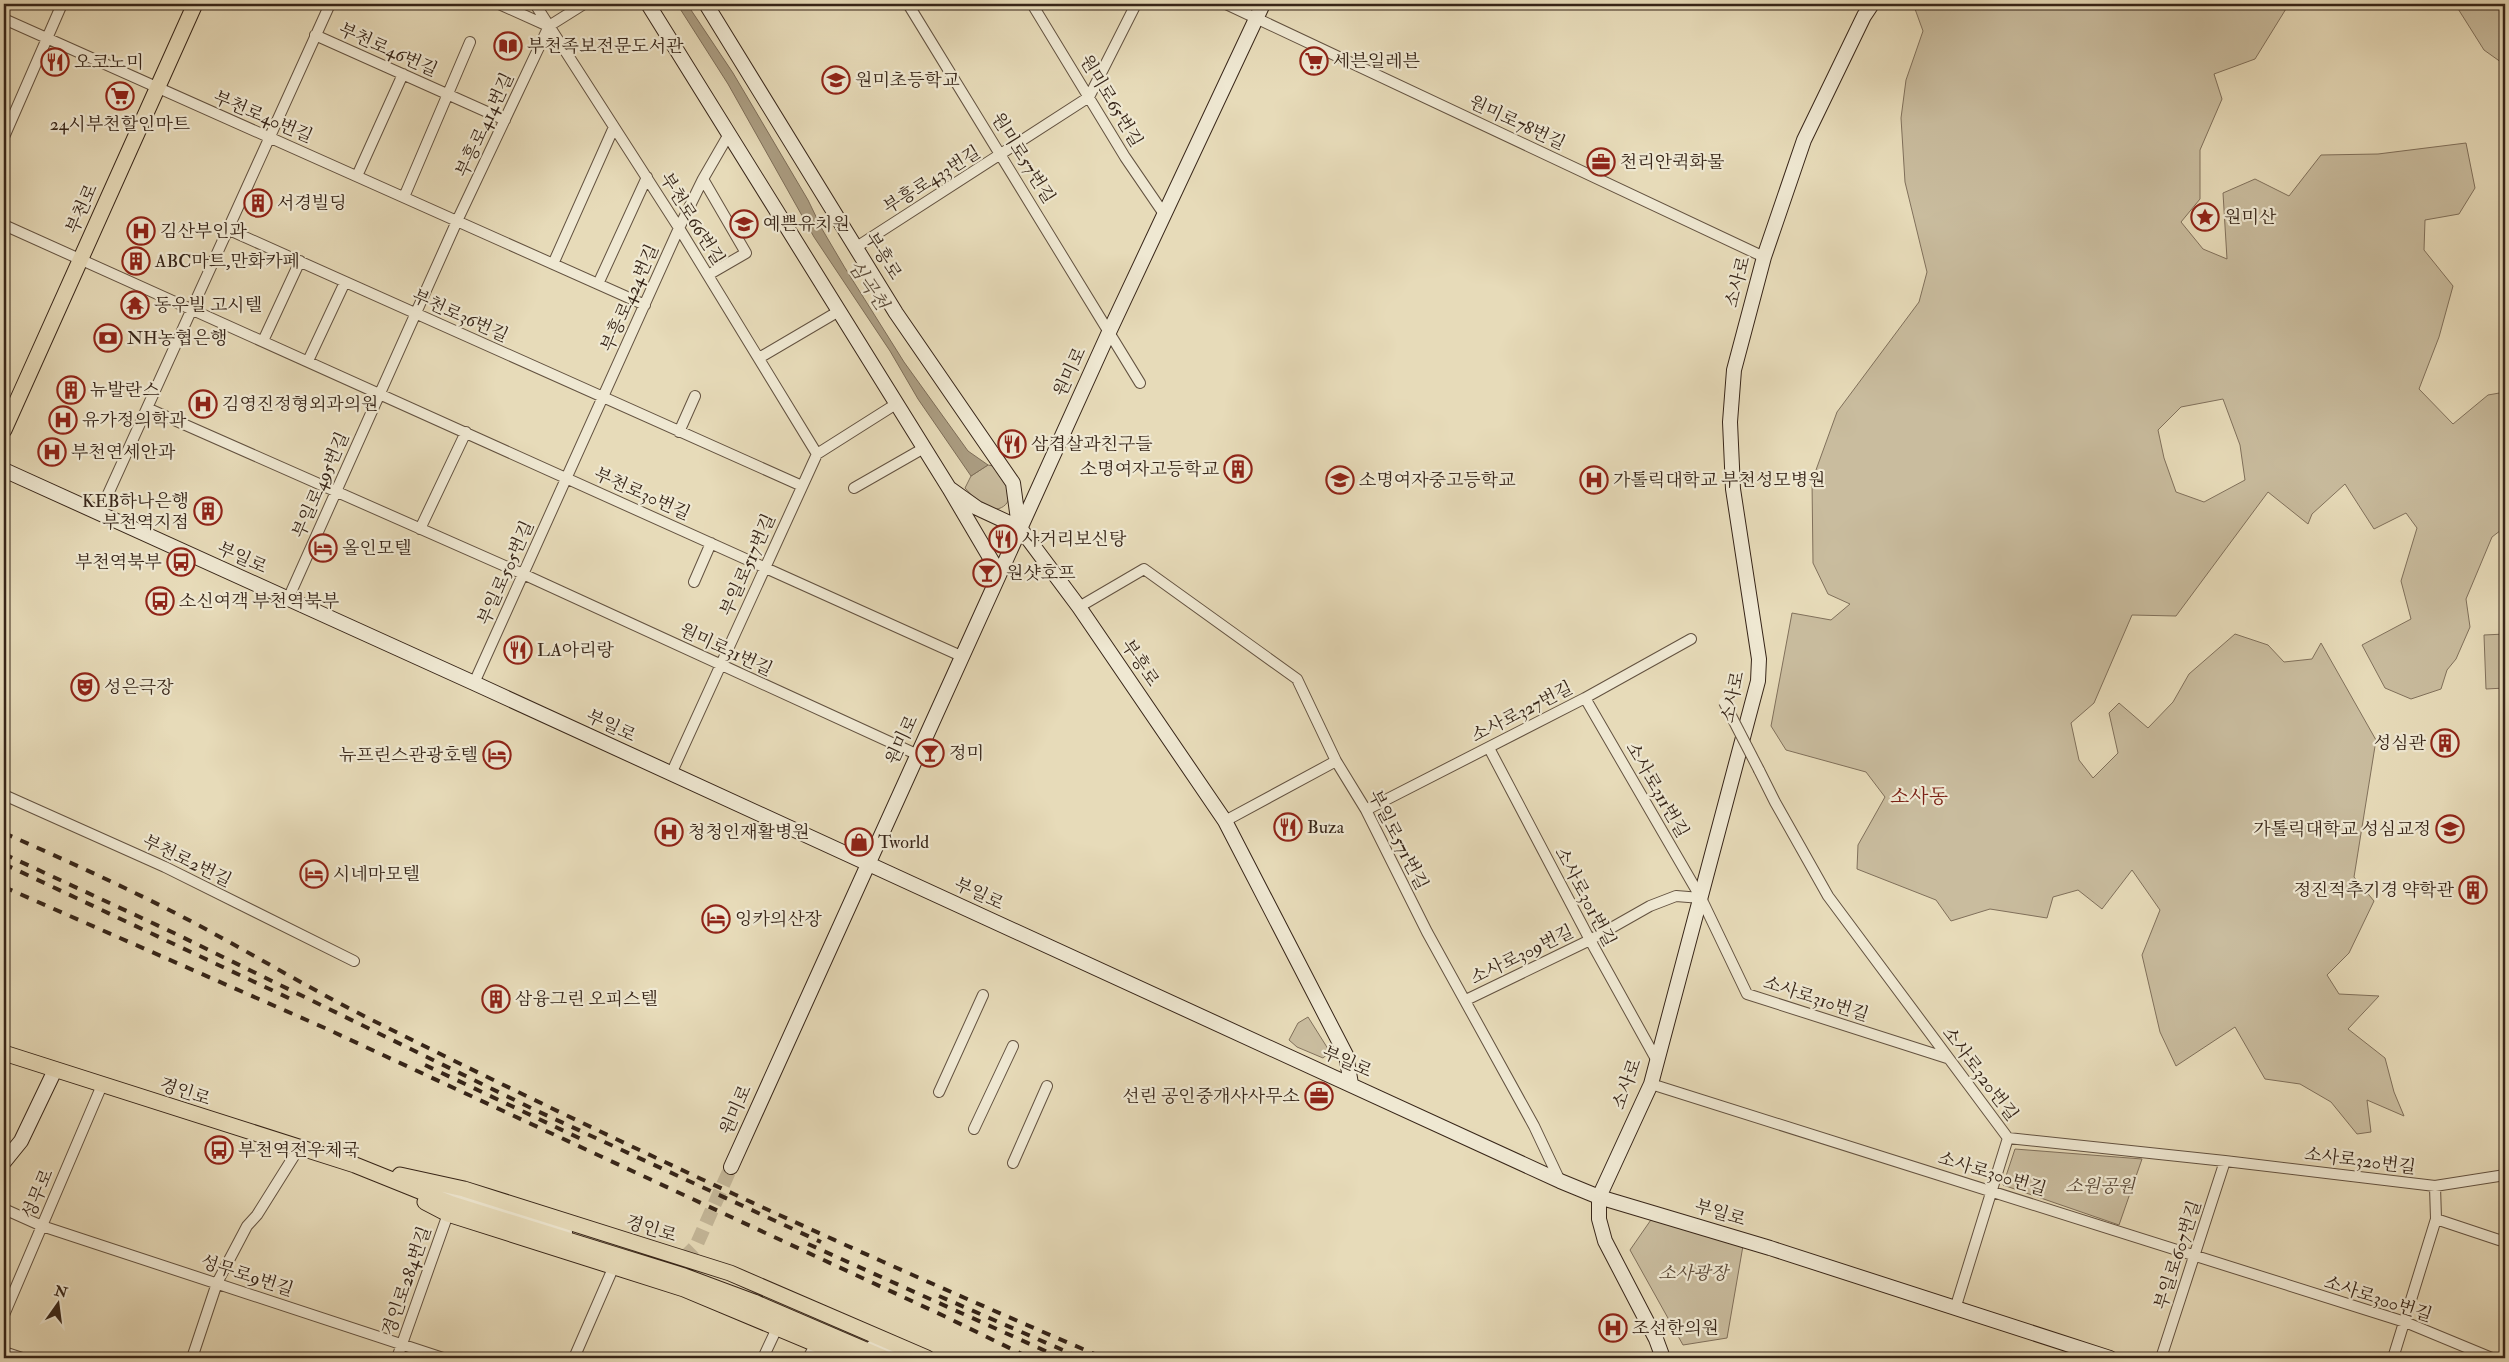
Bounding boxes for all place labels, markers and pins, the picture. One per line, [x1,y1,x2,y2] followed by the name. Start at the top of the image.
[493,31,523,61] library icon: 부천족보전문도서관
[527,35,684,58] place label: 부천족보전문도서관
[1299,46,1329,76] supermarket icon: 세븐일레븐
[40,47,70,77] restaurant icon: 오코노미
[1333,50,1421,73] place label: 세븐일레븐
[74,51,144,74] place label: 오코노미
[821,65,851,95] school or university icon: 원미초등학교
[855,69,960,92] place label: 원미초등학교
[105,81,135,111] supermarket icon: 24시부천할인마트
[50,113,191,136] place label: 24시부천할인마트
[1586,147,1616,177] office icon: 천리안퀵화물
[1620,151,1725,174] place label: 천리안퀵화물
[243,188,273,218] building icon: 서경빌딩
[277,192,347,215] place label: 서경빌딩
[2190,202,2220,232] place icon: 원미산
[2224,206,2277,229] place label: 원미산
[729,209,759,239] school or university icon: 예쁜유치원
[763,213,850,236] place label: 예쁜유치원
[126,216,156,246] hospital icon: 김산부인과
[160,220,248,243] place label: 김산부인과
[121,246,151,276] building icon: ABC마트,만화카페
[154,250,300,273] place label: ABC마트,만화카페
[120,290,150,320] temple icon: 동우빌 고시텔
[154,294,262,317] place label: 동우빌 고시텔
[93,323,123,353] bank icon: NH농협은행
[127,327,227,350] place label: NH농협은행
[56,375,86,405] building icon: 뉴발란스
[90,379,160,402] place label: 뉴발란스
[188,389,218,419] hospital icon: 김영진정형외과의원
[222,393,379,416] place label: 김영진정형외과의원
[48,405,78,435] hospital icon: 유가정의학과
[82,409,187,432] place label: 유가정의학과
[997,429,1027,459] restaurant icon: 삼겹살과친구들
[1031,433,1153,456] place label: 삼겹살과친구들
[37,437,67,467] hospital icon: 부천연세안과
[71,441,176,464] place label: 부천연세안과
[1223,454,1253,484] building icon: 소명여자고등학교
[1080,458,1220,481] place label: 소명여자고등학교
[1325,465,1355,495] school or university icon: 소명여자중고등학교
[1579,465,1609,495] hospital icon: 가톨릭대학교 부천성모병원
[1359,469,1516,492] place label: 소명여자중고등학교
[1613,469,1825,492] place label: 가톨릭대학교 부천성모병원
[82,490,189,534] place label: KEB하나은행 부천역지점
[193,496,223,526] building icon: KEB하나은행 부천역지점
[988,524,1018,554] restaurant icon: 사거리보신탕
[1022,528,1127,551] place label: 사거리보신탕
[308,533,338,563] hotel icon: 올인모텔
[342,537,412,560] place label: 올인모텔
[166,547,196,577] bus stop icon: 부천역북부
[75,551,162,574] place label: 부천역북부
[972,558,1002,588] bar icon: 원샷호프
[1006,562,1076,585] place label: 원샷호프
[145,586,175,616] bus stop icon: 소신여객 부천역북부
[179,590,339,613] place label: 소신여객 부천역북부
[503,635,533,665] restaurant icon: LA아리랑
[537,639,615,662] place label: LA아리랑
[70,672,100,702] theatre icon: 성은극장
[104,676,174,699] place label: 성은극장
[2430,728,2460,758] building icon: 성심관
[2374,732,2427,755] place label: 성심관
[915,738,945,768] bar icon: 정미
[482,740,512,770] hotel icon: 뉴프린스관광호텔
[949,742,984,765] place label: 정미
[339,744,478,767] place label: 뉴프린스관광호텔
[1273,812,1303,842] restaurant icon: Buza
[2435,814,2465,844] school or university icon: 가톨릭대학교 성심교정
[1307,816,1345,839] place label: Buza
[654,817,684,847] hospital icon: 청청인재활병원
[2253,818,2431,841] place label: 가톨릭대학교 성심교정
[688,821,810,844] place label: 청청인재활병원
[844,827,874,857] shop icon: Tworld
[878,831,929,854] place label: Tworld
[299,859,329,889] hotel icon: 시네마모텔
[333,863,420,886] place label: 시네마모텔
[2458,875,2488,905] building icon: 정진적추기경 약학관
[2294,879,2455,902] place label: 정진적추기경 약학관
[701,904,731,934] hotel icon: 잉카의산장
[735,908,823,931] place label: 잉카의산장
[481,984,511,1014] building icon: 삼융그린 오피스텔
[515,988,658,1011] place label: 삼융그린 오피스텔
[1304,1081,1334,1111] office icon: 선린 공인중개사사무소
[1122,1085,1300,1108] place label: 선린 공인중개사사무소
[204,1135,234,1165] bus stop icon: 부천역전우체국
[238,1139,360,1162] place label: 부천역전우체국
[1598,1313,1628,1343] hospital icon: 조선한의원
[1632,1317,1719,1340] place label: 조선한의원

